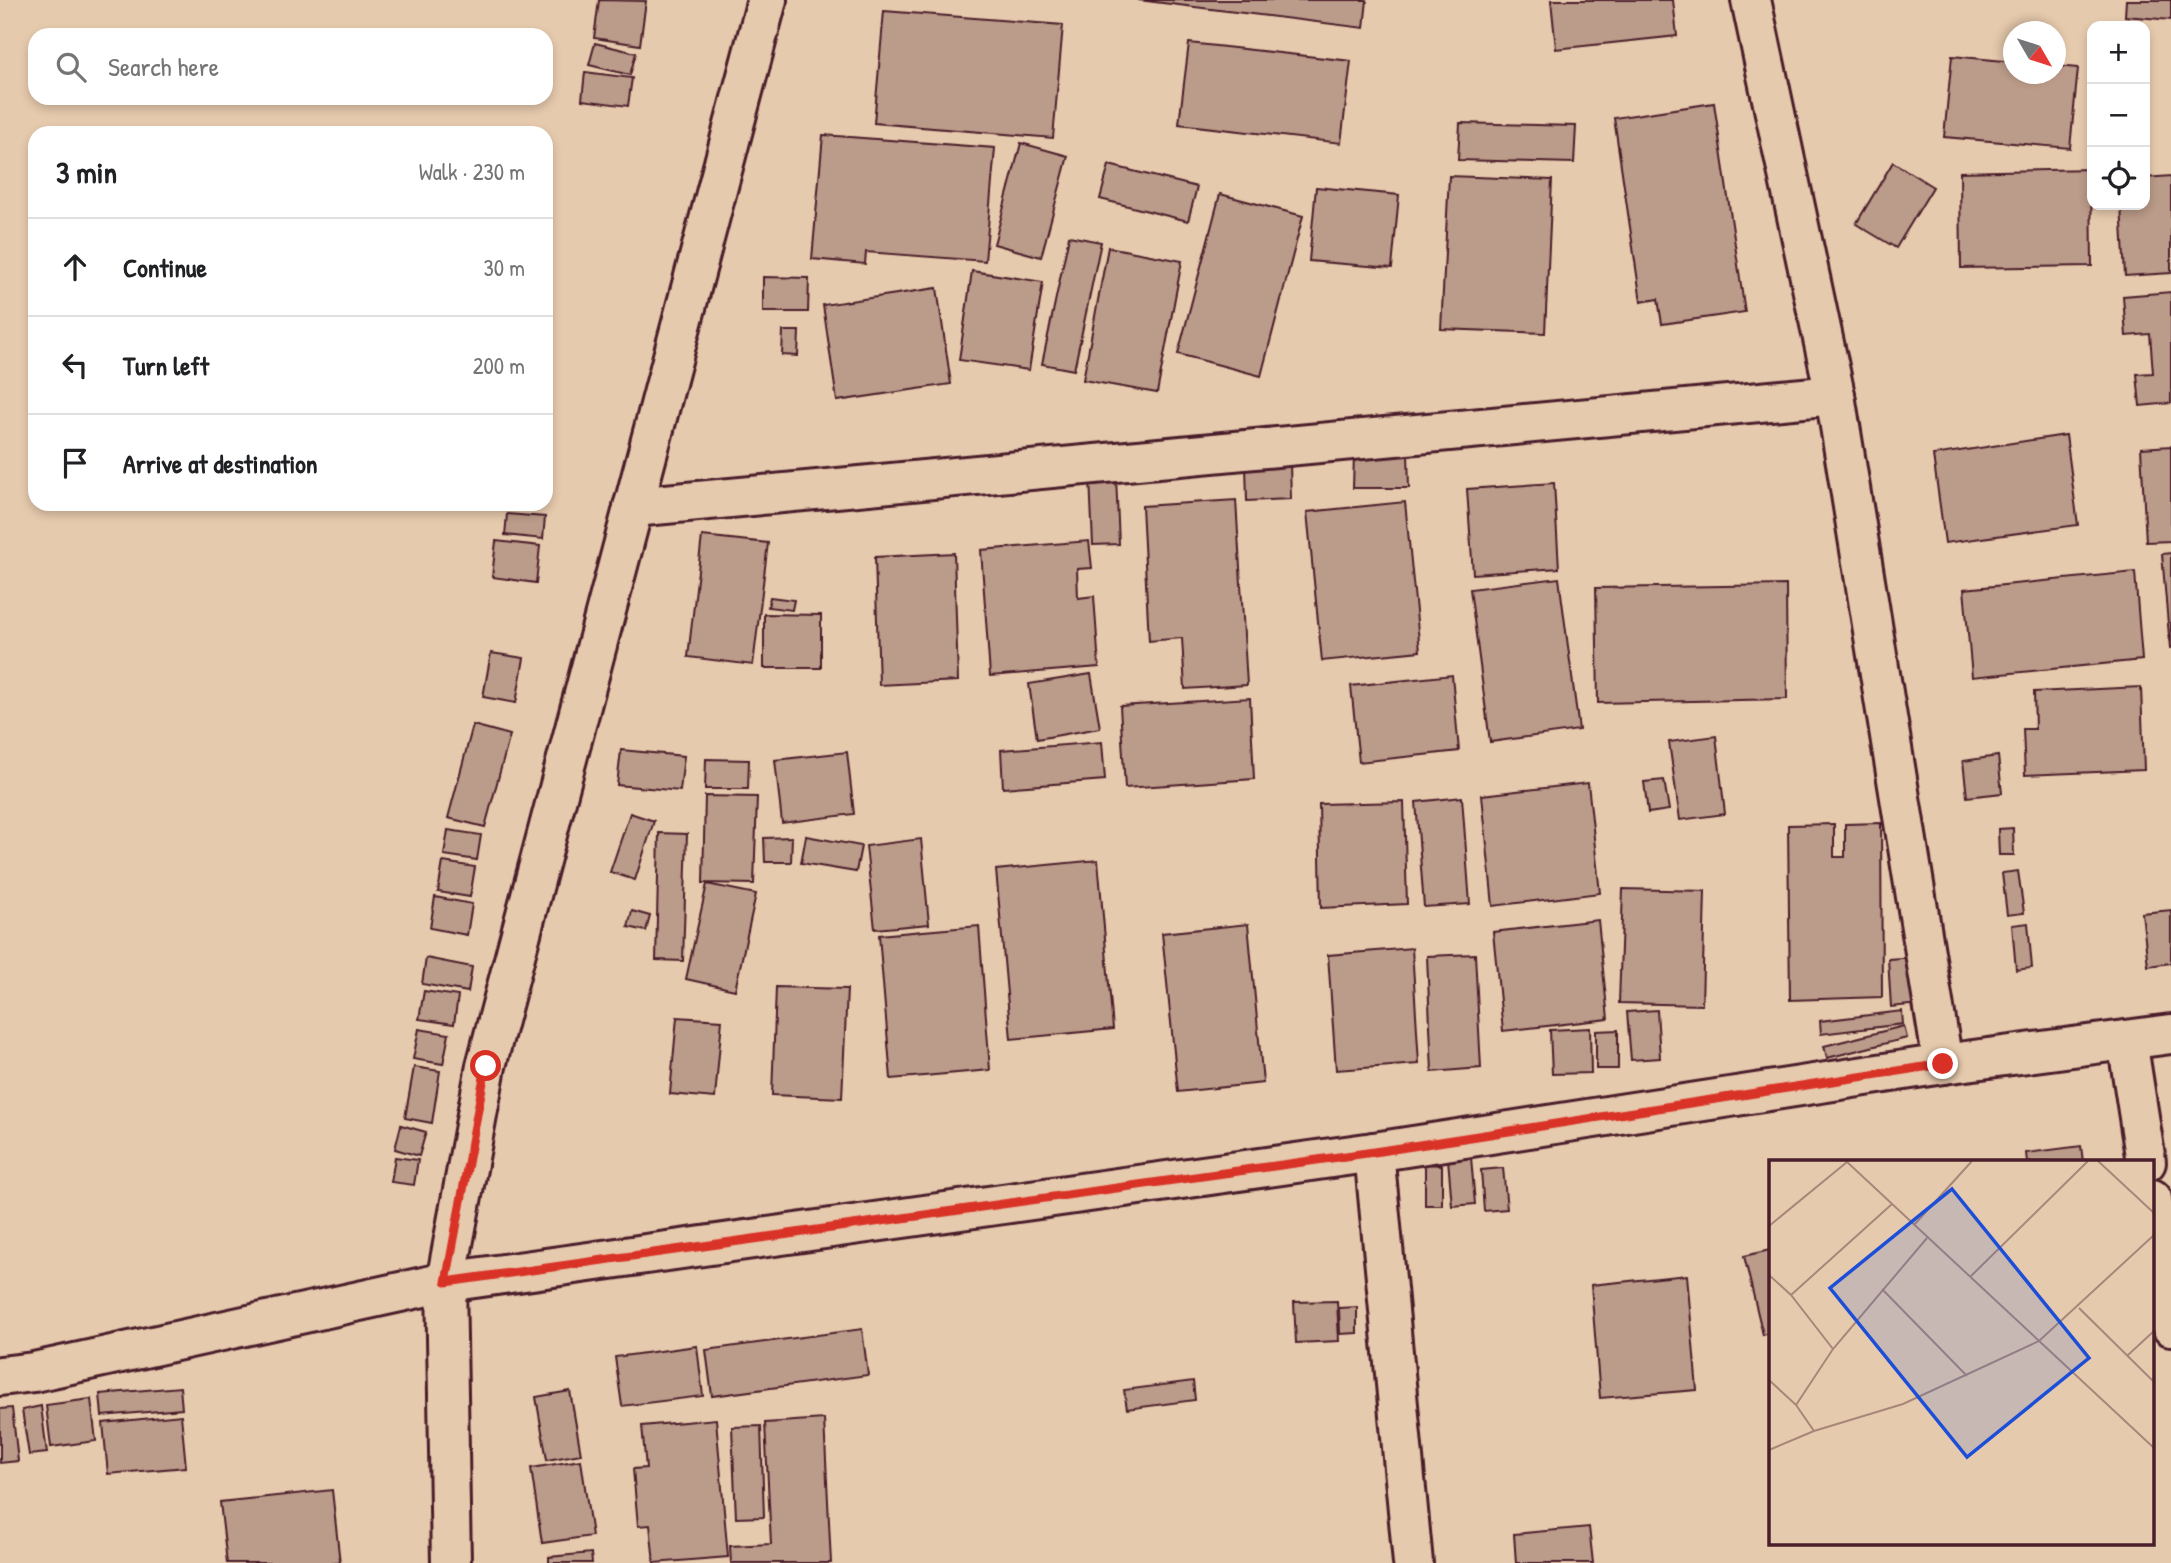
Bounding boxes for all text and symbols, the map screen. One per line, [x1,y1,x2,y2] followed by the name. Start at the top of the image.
[2003,21,2066,84] north arrow
[2087,21,2150,210] map controls
[2087,21,2150,84] button: +
[28,28,553,105] search box
[52,48,90,86] icon: search
[108,49,219,84] text: Search here
[2087,84,2150,147] button: −
[2087,147,2150,210] button: locate
[56,152,117,192] text: 3 min
[419,156,525,187] text: Walk · 230 m
[56,248,94,286] icon: ahead
[123,250,207,285] text: Continue
[483,252,525,283] text: 30 m
[56,346,94,384] icon: left
[123,348,209,383] text: Turn left
[473,350,525,381] text: 200 m
[56,444,94,482] icon: arrive
[123,446,318,481] text: Arrive at destination
[1927,1048,1958,1079] route end
[470,1050,501,1081] route start
[1769,1160,2154,1546] inset map

